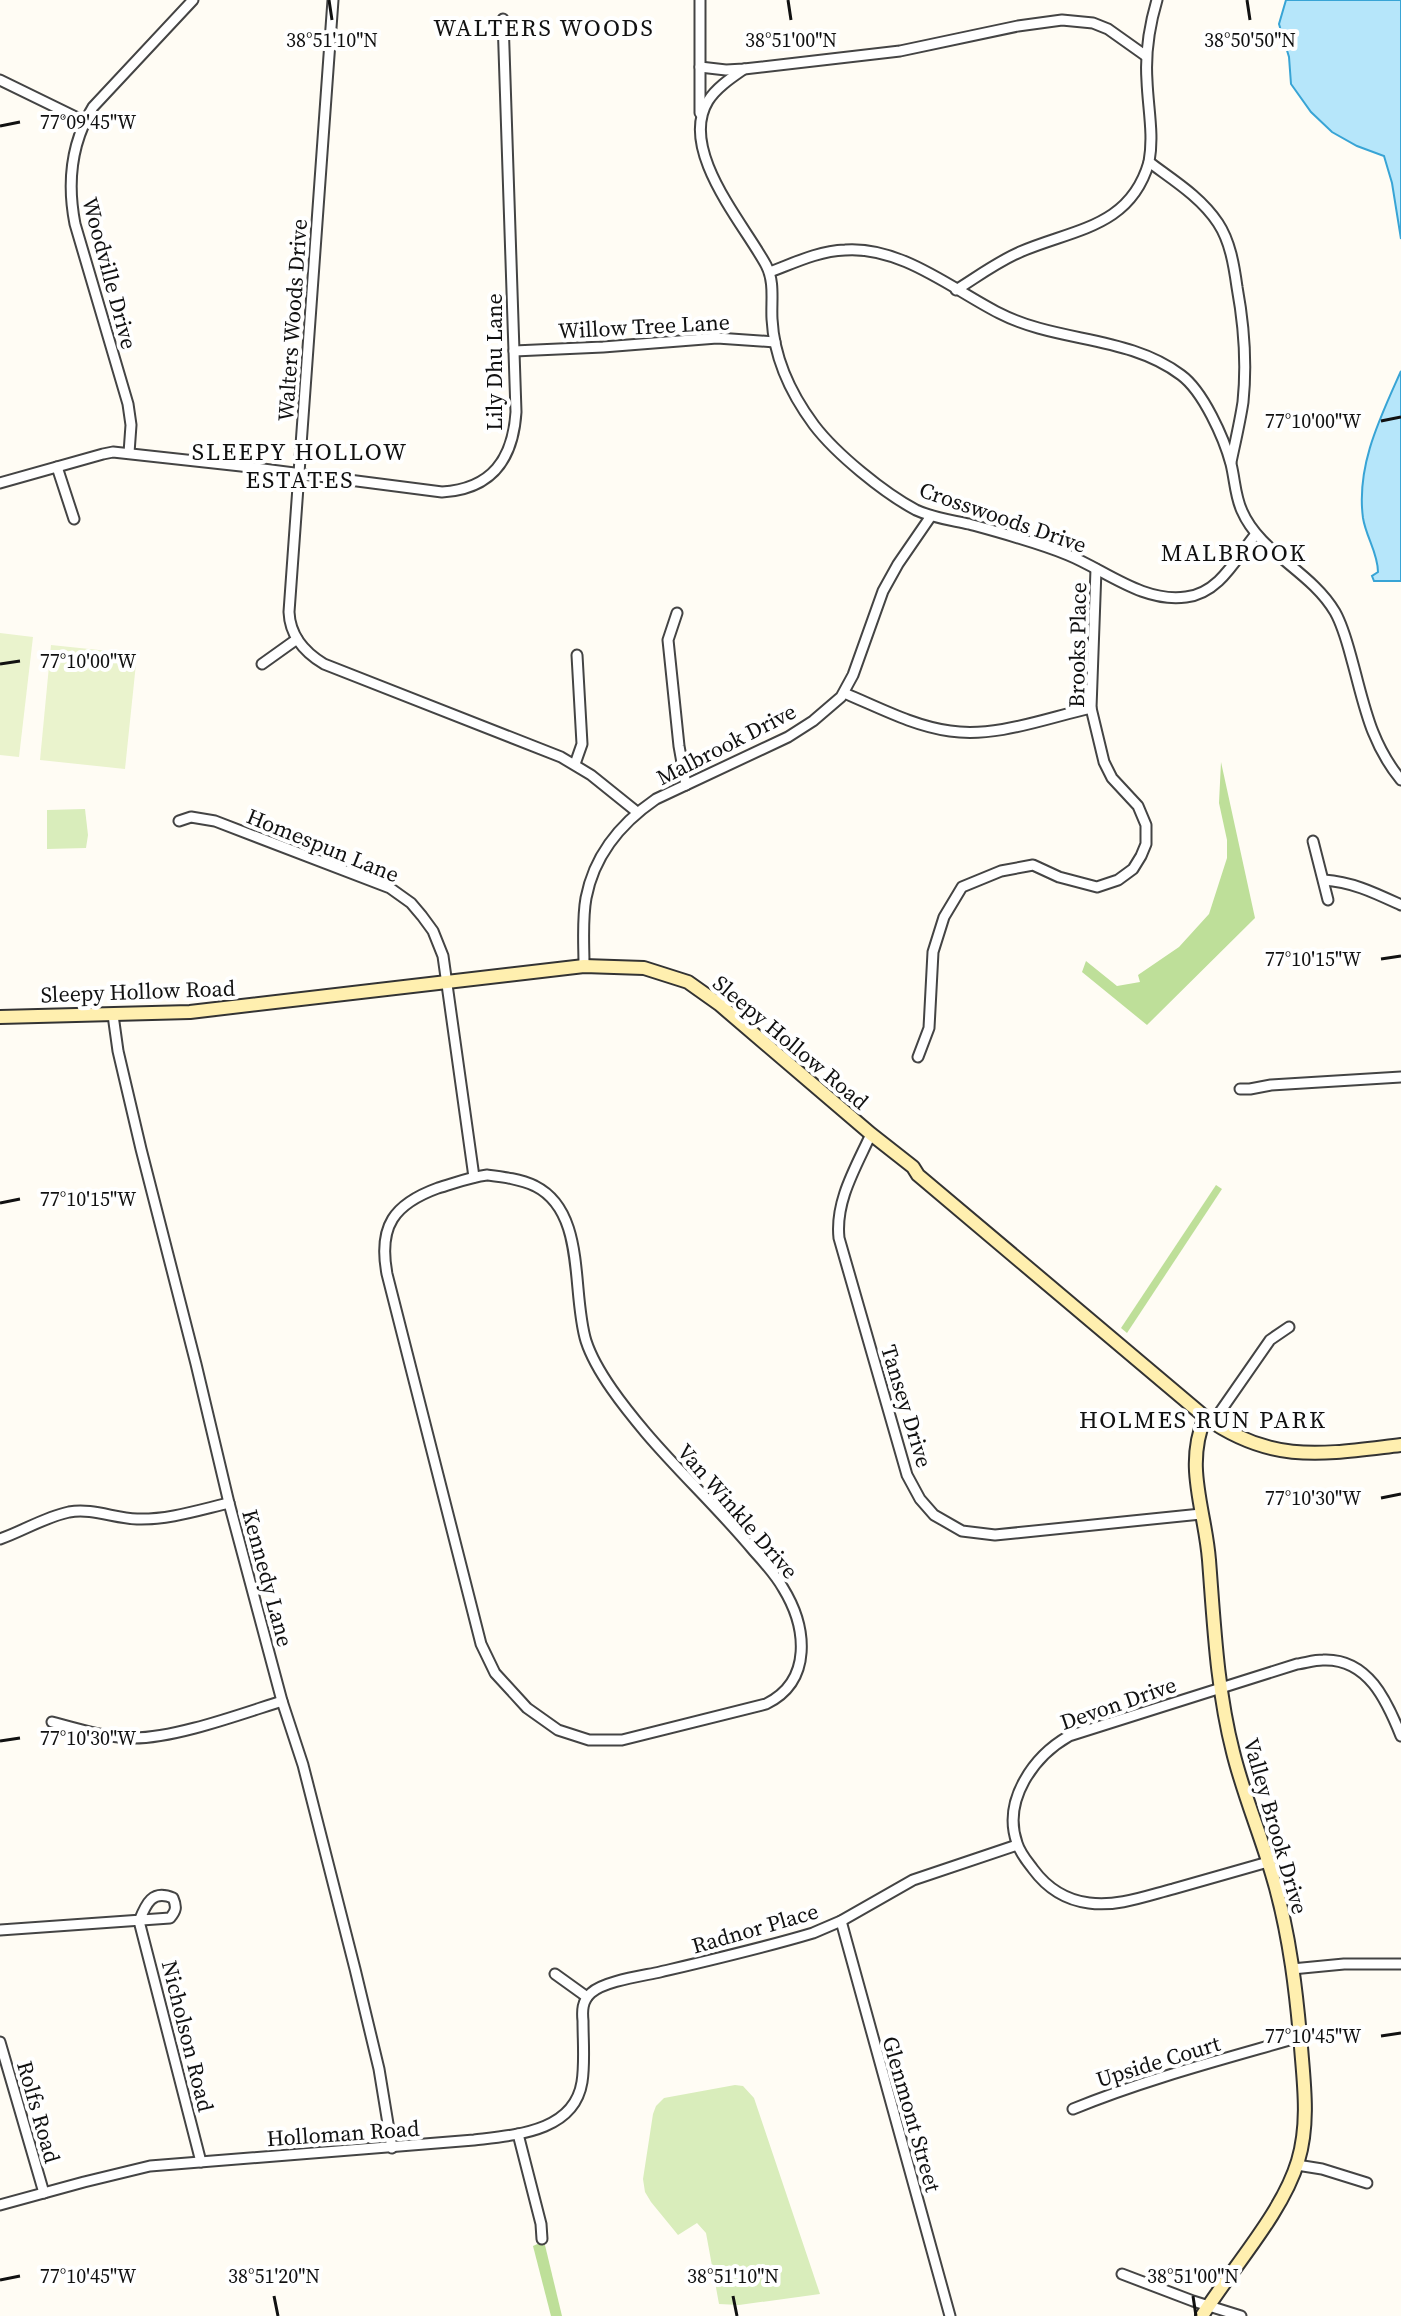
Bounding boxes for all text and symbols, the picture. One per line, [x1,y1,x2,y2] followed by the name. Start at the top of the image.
[433,11,655,44] district label: WALTERS WOODS
[286,26,378,54] text: 38°51'10"N
[745,26,837,54] text: 38°51'00"N
[1204,26,1296,54] text: 38°50'50"N
[40,108,137,136] text: 77°09'45"W
[75,194,145,352] street label: Woodville Drive
[270,218,314,422] street label: Walters Woods Drive
[479,293,509,431] street label: Lily Dhu Lane
[557,307,731,345] street label: Willow Tree Lane
[1265,407,1362,435] text: 77°10'00"W
[192,435,408,496] district label: SLEEPY HOLLOW ESTATES
[915,474,1091,560] street label: Crosswoods Drive
[1161,536,1307,569] district label: MALBROOK
[1061,582,1093,708] street label: Brooks Place
[40,647,137,675] text: 77°10'00"W
[651,696,801,792] street label: Malbrook Drive
[242,801,404,889] street label: Homespun Lane
[1265,945,1362,973] text: 77°10'15"W
[707,968,876,1116] street label: Sleepy Hollow Road
[40,973,236,1009] street label: Sleepy Hollow Road
[40,1185,137,1213] text: 77°10'15"W
[874,1341,940,1471] street label: Tansey Drive
[1079,1403,1327,1436] district label: HOLMES RUN PARK
[671,1437,805,1585] street label: Van Winkle Drive
[1265,1484,1362,1512] text: 77°10'30"W
[235,1506,301,1650] street label: Kennedy Lane
[1056,1669,1180,1737] street label: Devon Drive
[40,1724,137,1752] text: 77°10'30"W
[1237,1734,1315,1918] street label: Valley Brook Drive
[688,1896,822,1960] street label: Radnor Place
[155,1957,221,2115] street label: Nicholson Road
[1265,2022,1362,2050] text: 77°10'45"W
[1092,2028,1225,2094] street label: Upside Court
[875,2033,949,2196] street label: Glenmont Street
[10,2057,68,2167] street label: Rolfs Road
[266,2113,421,2153] street label: Holloman Road
[40,2262,137,2290] text: 77°10'45"W
[228,2262,320,2290] text: 38°51'20"N
[687,2262,779,2290] text: 38°51'10"N
[1147,2262,1239,2290] text: 38°51'00"N

